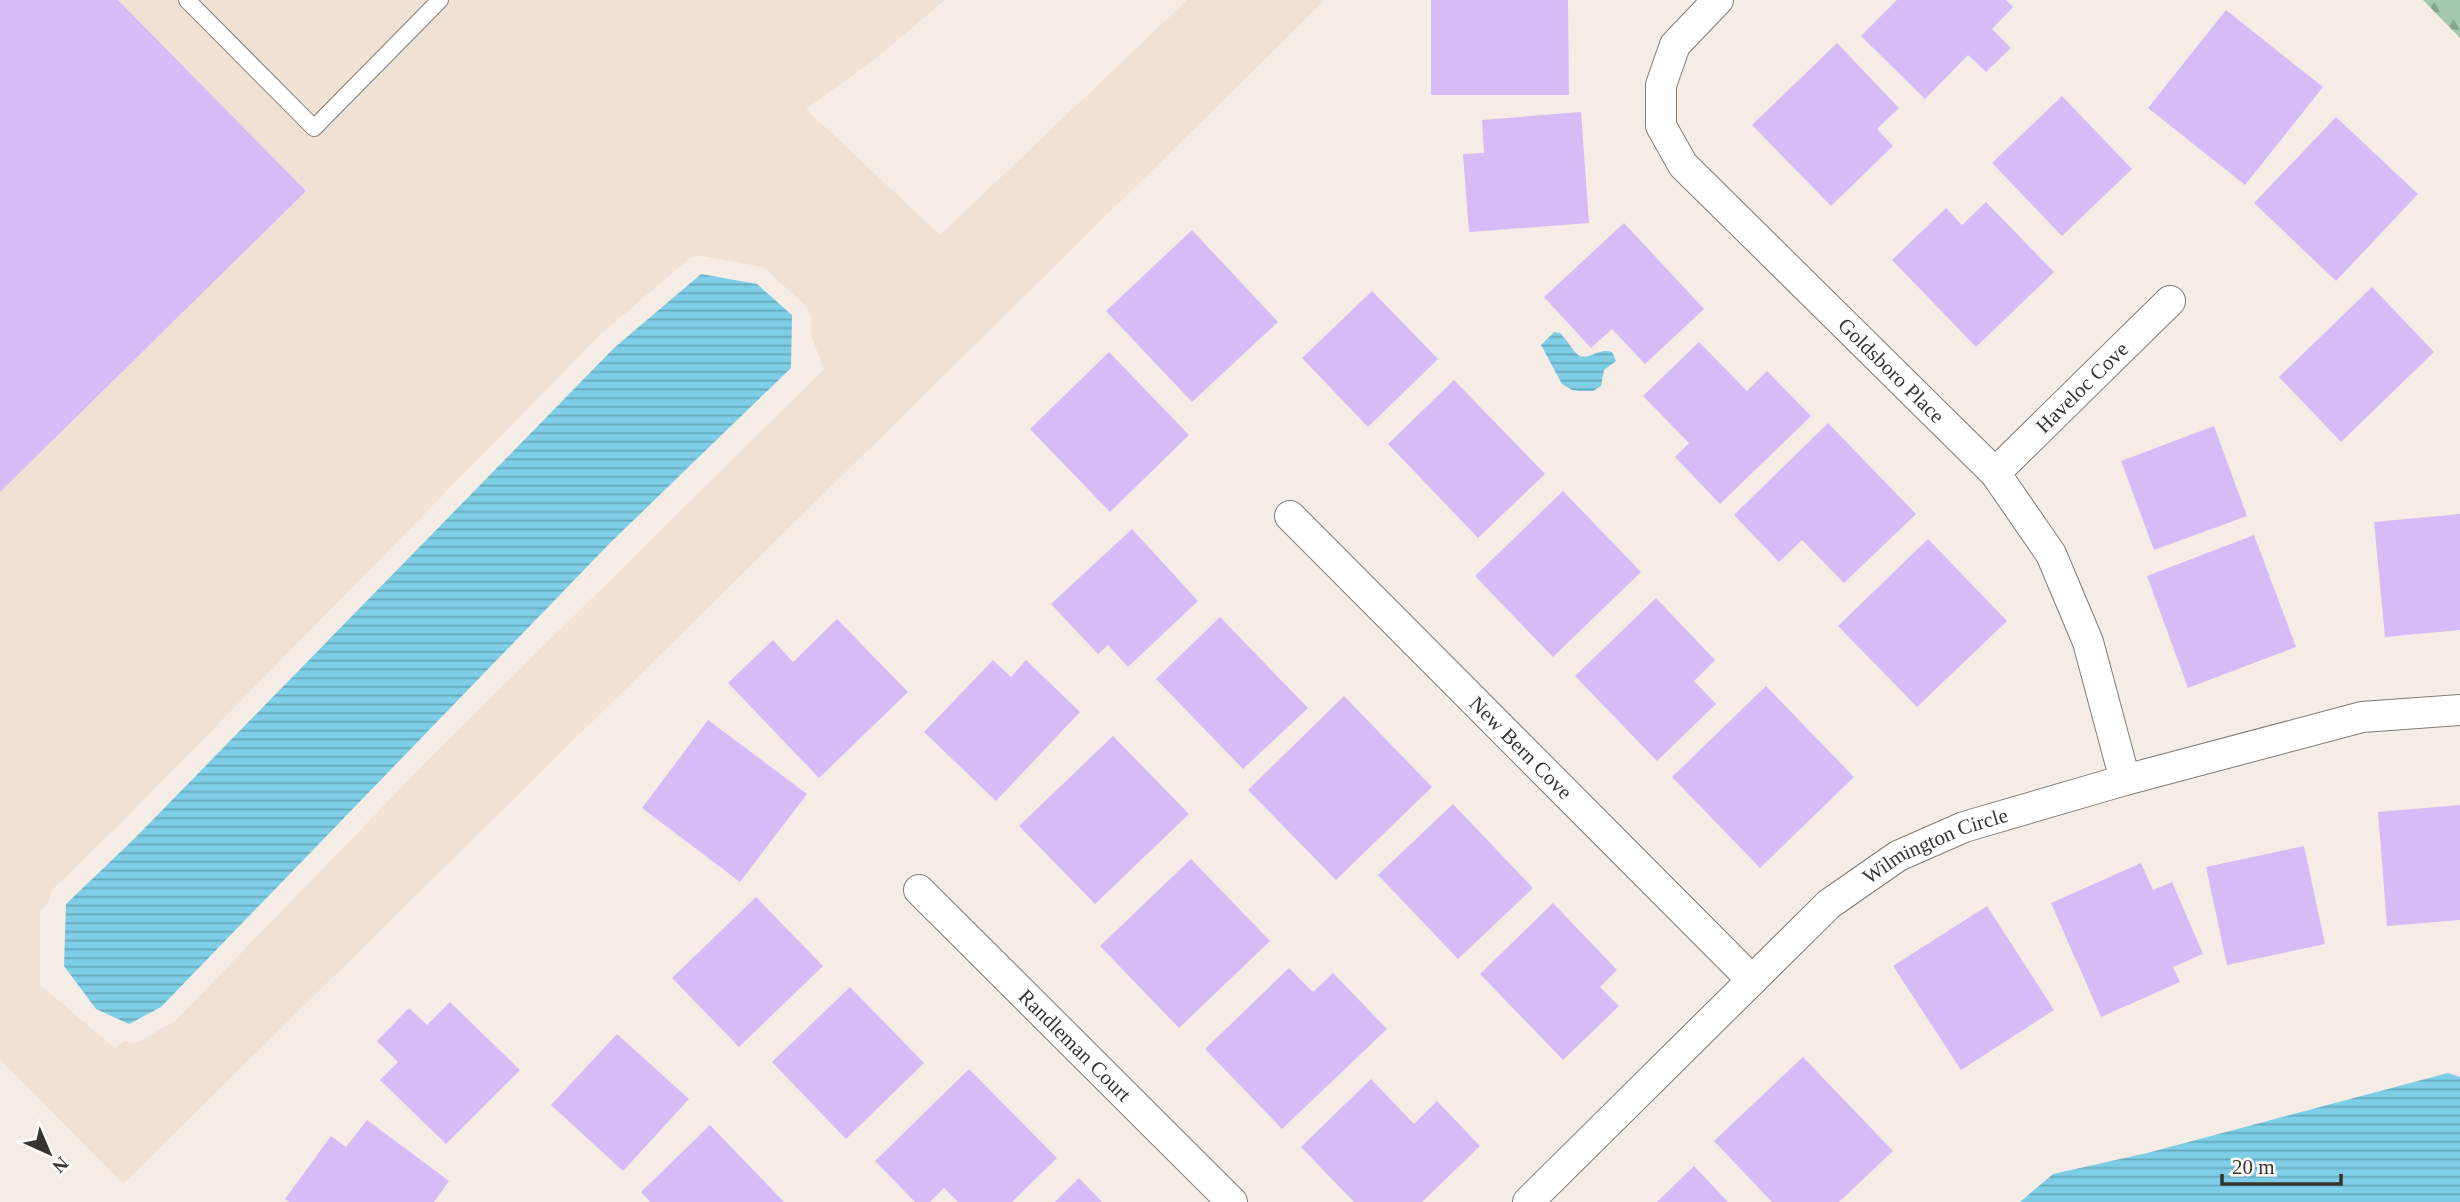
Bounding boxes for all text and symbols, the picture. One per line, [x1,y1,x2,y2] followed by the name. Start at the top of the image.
[1833,313,1949,428] street label: Goldsboro Place
[2031,337,2133,438] street label: Haveloc Cove
[1464,691,1577,804] street label: New Bern Cove
[1858,803,2011,889] street label: Wilmington Circle
[1014,984,1136,1106] street label: Randleman Court
[14,1118,84,1188] north arrow
[2222,1142,2341,1186] scale bar
[48,1153,73,1177] text: N
[2232,1155,2275,1179] text: 20 m

